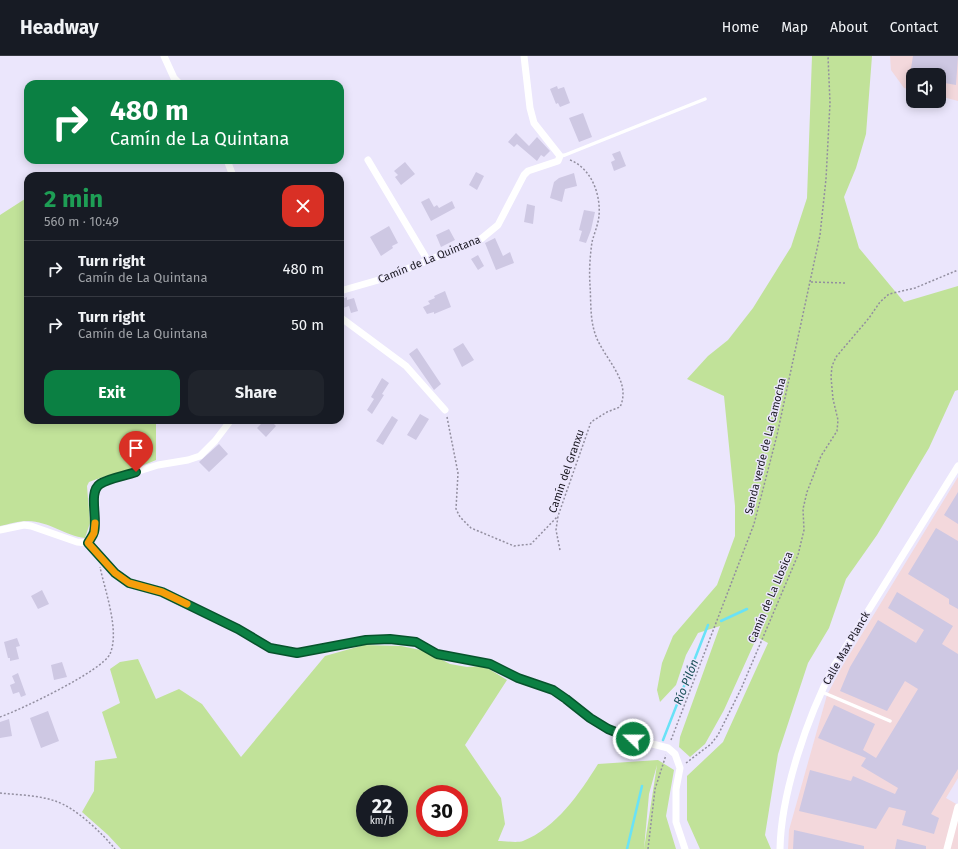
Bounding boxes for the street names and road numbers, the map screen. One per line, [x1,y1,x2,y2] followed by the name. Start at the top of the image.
[376,233,482,286] street label: Camín de La Quintana
[742,377,789,516] street label: Senda verde de La Camocha
[546,428,587,515] street label: Camín del Granxu
[745,550,796,645] street label: Camín de La Llosica
[820,609,873,687] street label: Calle Max Planck

